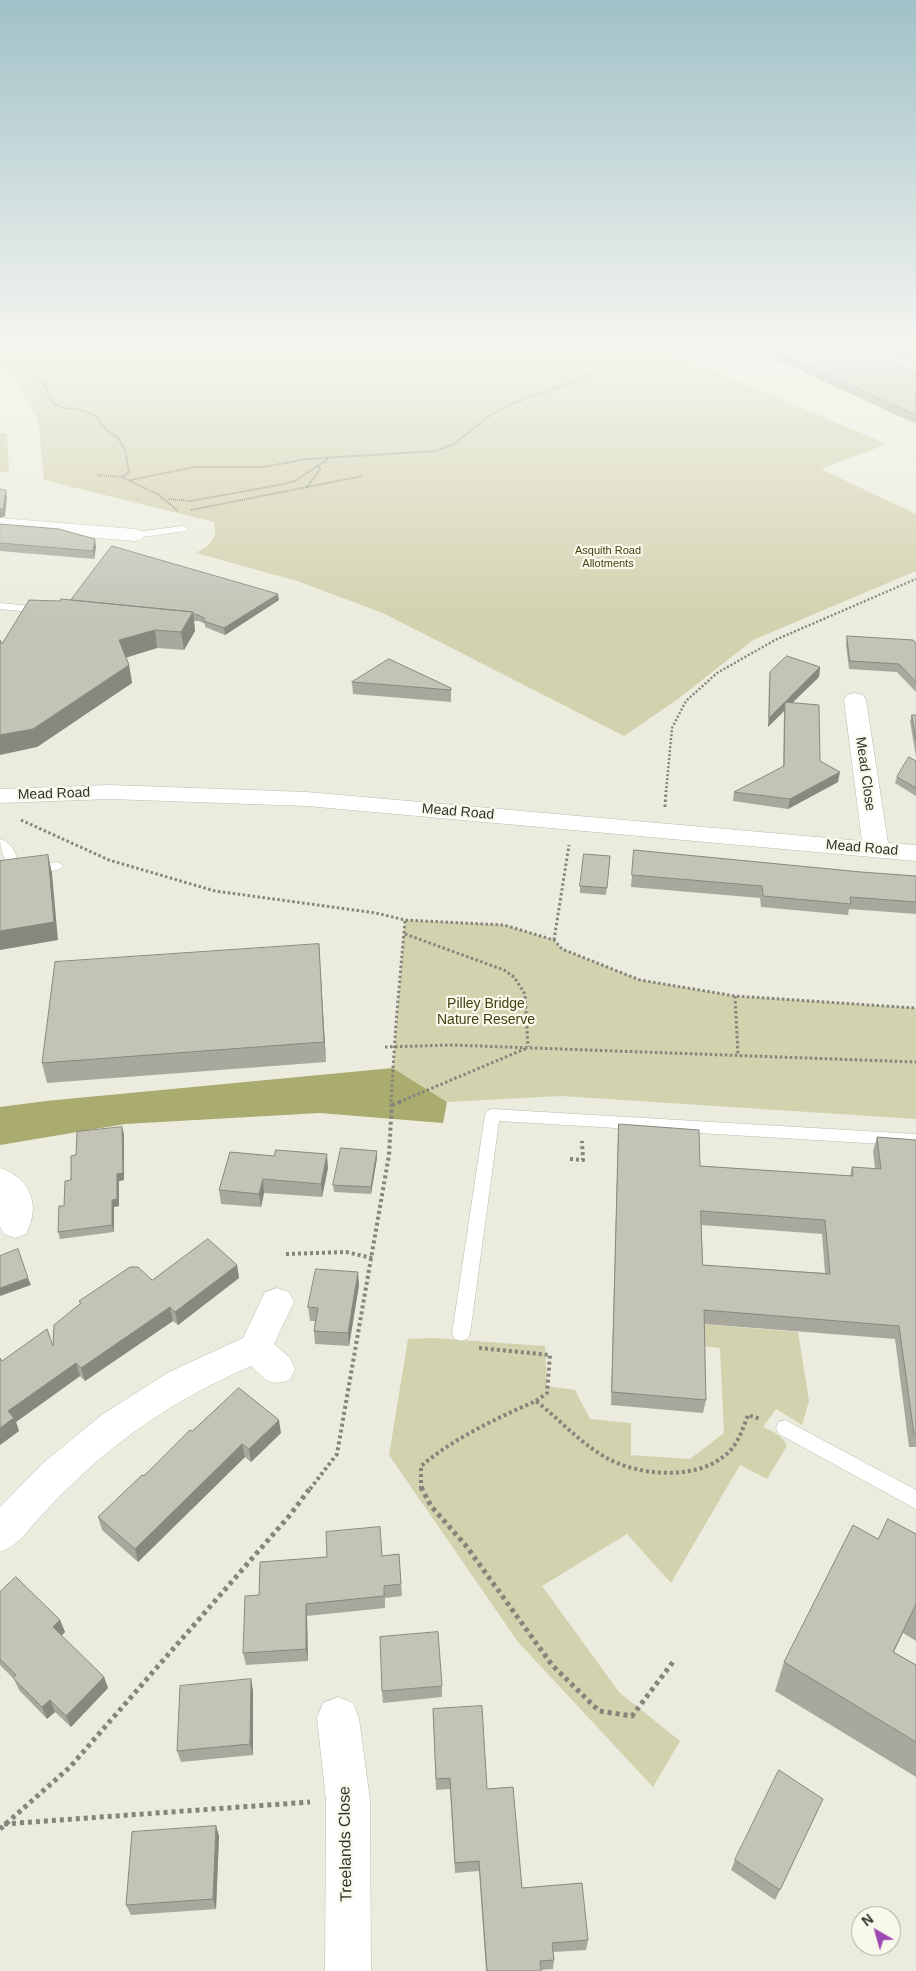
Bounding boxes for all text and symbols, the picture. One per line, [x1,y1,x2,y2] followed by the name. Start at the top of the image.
[575,544,641,570] park label: Asquith Road Allotments
[851,736,879,812] street label: Mead Close
[18,784,90,804] street label: Mead Road
[421,800,495,824] street label: Mead Road
[825,836,899,860] street label: Mead Road
[437,996,535,1028] park label: Pilley Bridge Nature Reserve
[335,1786,357,1902] street label: Treelands Close
[851,1906,901,1956] north arrow
[858,1911,876,1929] text: N

